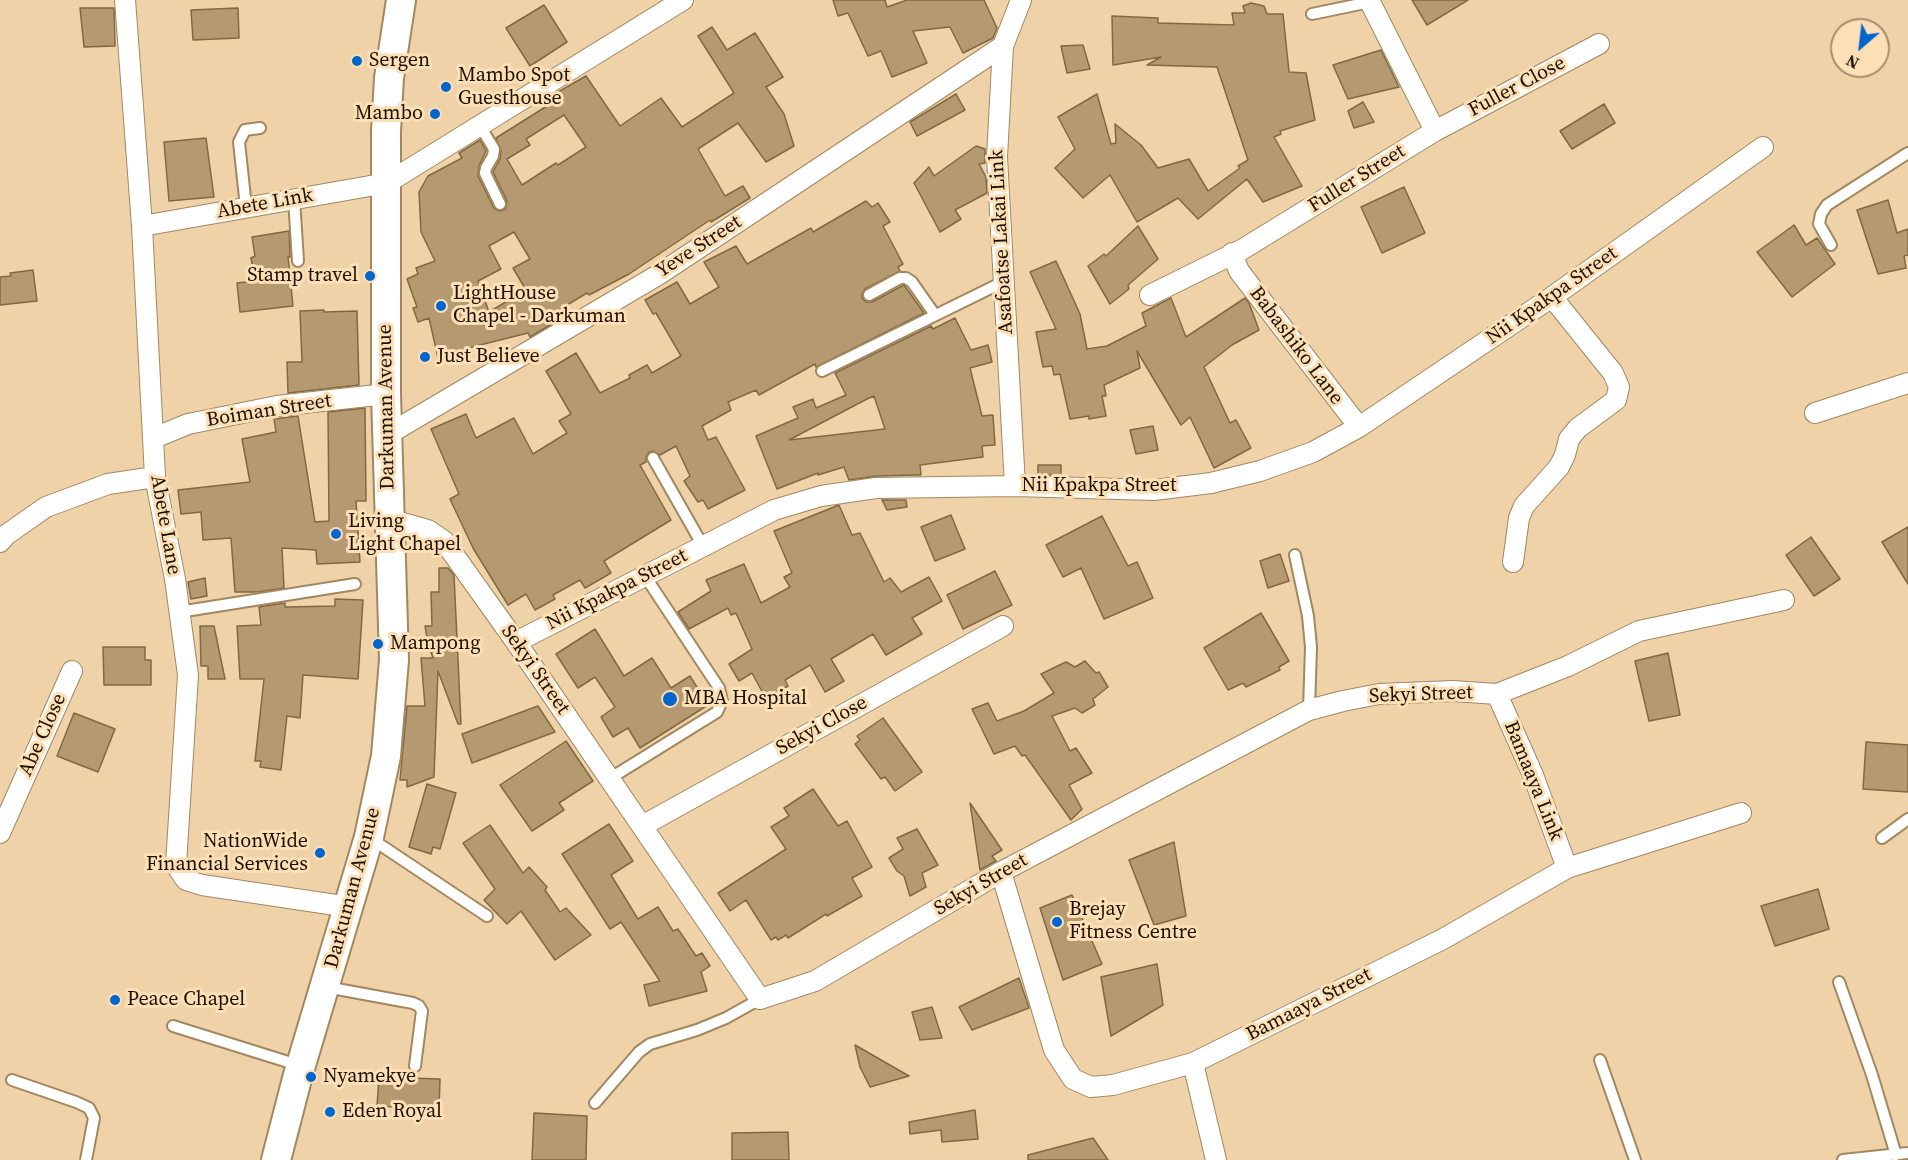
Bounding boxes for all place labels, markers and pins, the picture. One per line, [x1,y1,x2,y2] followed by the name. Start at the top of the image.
[369,49,430,73] place label: Sergen
[350,54,364,68] marker: Sergen
[458,64,570,111] place label: Mambo Spot Guesthouse
[439,80,453,94] marker: Mambo Spot Guesthouse
[355,102,423,126] place label: Mambo
[428,107,442,121] marker: Mambo
[247,264,358,288] place label: Stamp travel
[363,269,377,283] marker: Stamp travel
[453,282,626,329] place label: LightHouse Chapel - Darkuman
[434,299,448,313] marker: LightHouse Chapel - Darkuman
[437,345,540,369] place label: Just Believe
[418,350,432,364] marker: Just Believe
[348,510,461,557] place label: Living Light Chapel
[329,527,343,541] marker: Living Light Chapel
[390,632,481,656] place label: Mampong
[371,637,385,651] marker: Mampong
[684,687,807,711] place label: MBA Hospital
[661,690,679,708] marker: MBA Hospital
[146,830,308,877] place label: NationWide Financial Services
[313,846,327,860] marker: NationWide Financial Services
[1069,898,1197,945] place label: Brejay Fitness Centre
[1050,915,1064,929] marker: Brejay Fitness Centre
[127,988,245,1012] place label: Peace Chapel
[108,993,122,1007] marker: Peace Chapel
[323,1065,416,1089] place label: Nyamekye
[304,1070,318,1084] marker: Nyamekye
[342,1100,442,1124] place label: Eden Royal
[323,1105,337,1119] marker: Eden Royal

